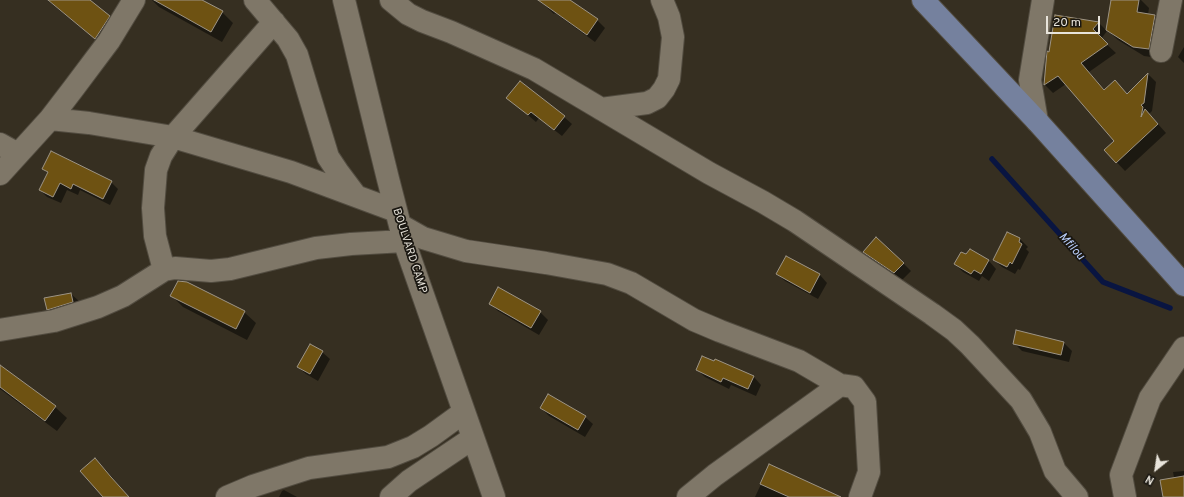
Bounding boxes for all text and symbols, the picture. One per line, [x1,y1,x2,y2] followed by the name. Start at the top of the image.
[1048,8,1102,34] scale bar
[1053,15,1081,31] text: 20 m
[389,207,429,295] street label: BOULVARD CAMP
[1055,230,1087,264] water label: Mfilou
[1136,449,1176,489] north arrow
[1143,471,1157,487] text: N

